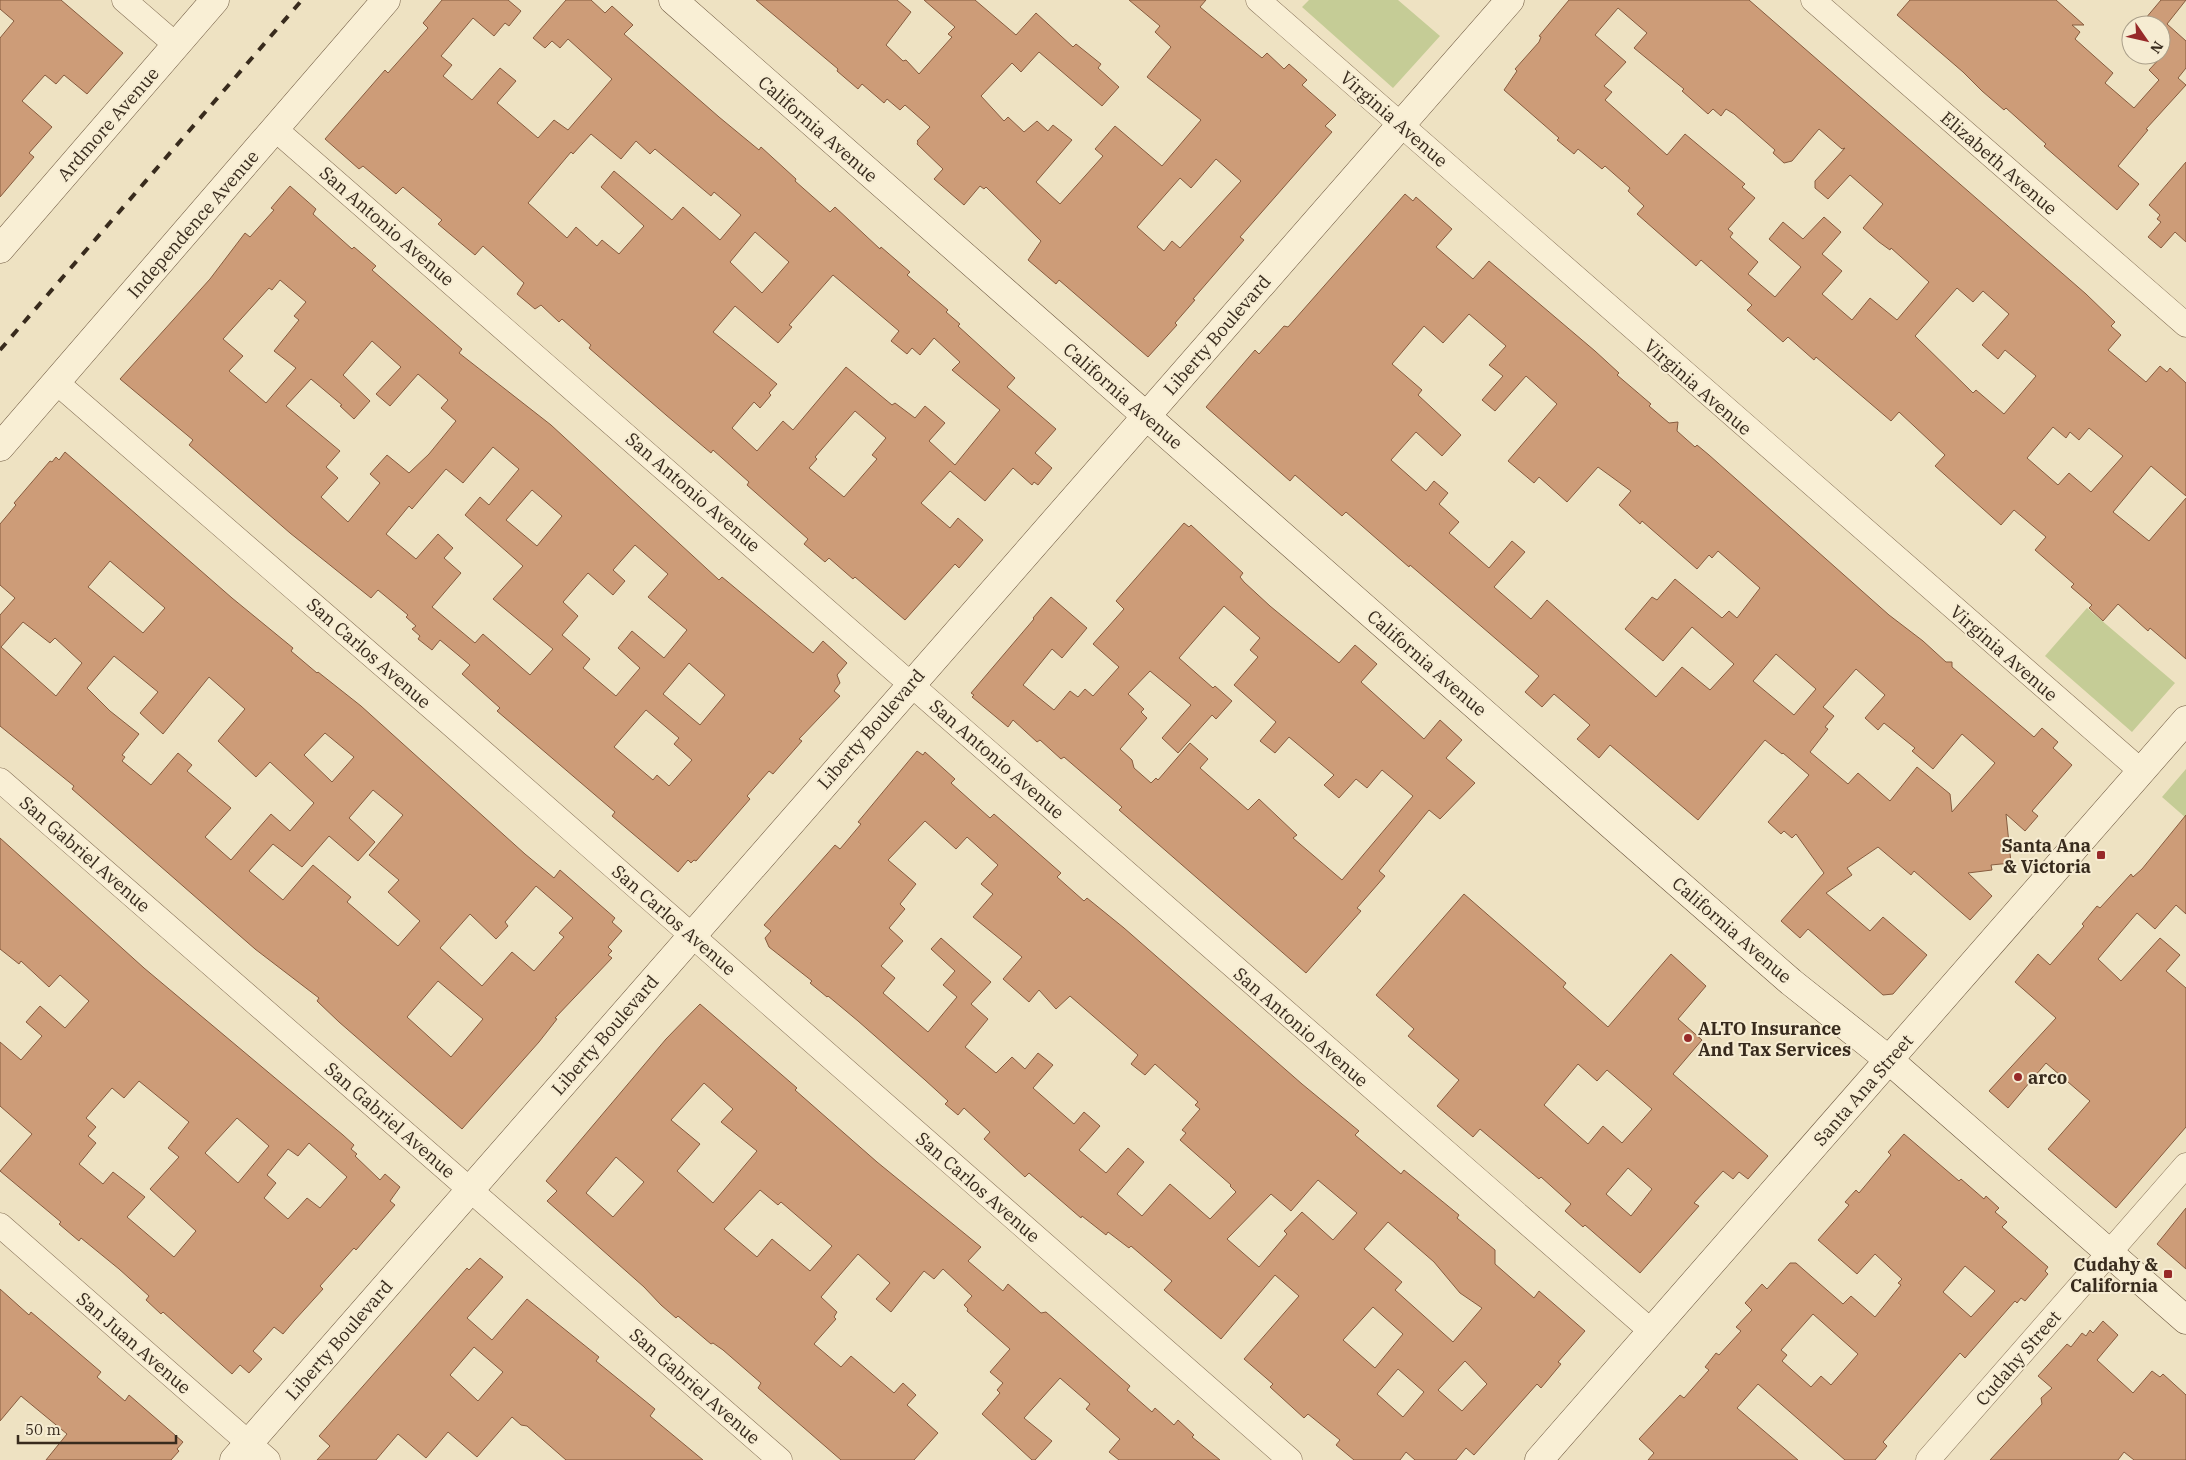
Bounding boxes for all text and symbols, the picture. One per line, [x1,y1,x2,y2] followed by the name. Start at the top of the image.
[2121,15,2171,65] north arrow
[2146,38,2167,57] text: N
[52,62,164,186] street label: Ardmore Avenue
[1335,66,1453,172] street label: Virginia Avenue
[753,71,883,187] street label: California Avenue
[1936,106,2062,220] street label: Elizabeth Avenue
[122,145,264,303] street label: Independence Avenue
[315,161,459,291] street label: San Antonio Avenue
[1159,270,1276,400] street label: Liberty Boulevard
[1639,334,1757,440] street label: Virginia Avenue
[1058,338,1188,454] street label: California Avenue
[621,427,765,557] street label: San Antonio Avenue
[302,593,436,713] street label: San Carlos Avenue
[1945,600,2063,706] street label: Virginia Avenue
[1362,605,1492,721] street label: California Avenue
[813,664,930,794] street label: Liberty Boulevard
[925,694,1069,824] street label: San Antonio Avenue
[15,791,155,917] street label: San Gabriel Avenue
[2002,834,2091,878] place label: Santa Ana & Victoria
[2095,849,2107,861] marker: Santa Ana & Victoria
[607,860,741,980] street label: San Carlos Avenue
[1667,872,1797,988] street label: California Avenue
[1229,962,1373,1092] street label: San Antonio Avenue
[547,970,664,1100] street label: Liberty Boulevard
[1698,1017,1851,1061] place label: ALTO Insurance And Tax Services
[1808,1029,1918,1151] street label: Santa Ana Street
[1682,1032,1694,1044] marker: ALTO Insurance And Tax Services
[320,1057,460,1183] street label: San Gabriel Avenue
[2028,1066,2067,1089] place label: arco
[2012,1071,2024,1083] marker: arco
[911,1127,1045,1247] street label: San Carlos Avenue
[2070,1253,2159,1297] place label: Cudahy & California
[2162,1268,2174,1280] marker: Cudahy & California
[281,1275,398,1405] street label: Liberty Boulevard
[72,1287,196,1399] street label: San Juan Avenue
[1970,1306,2066,1410] street label: Cudahy Street
[625,1323,765,1449] street label: San Gabriel Avenue
[18,1412,175,1444] scale bar
[25,1420,61,1439] text: 50 m

